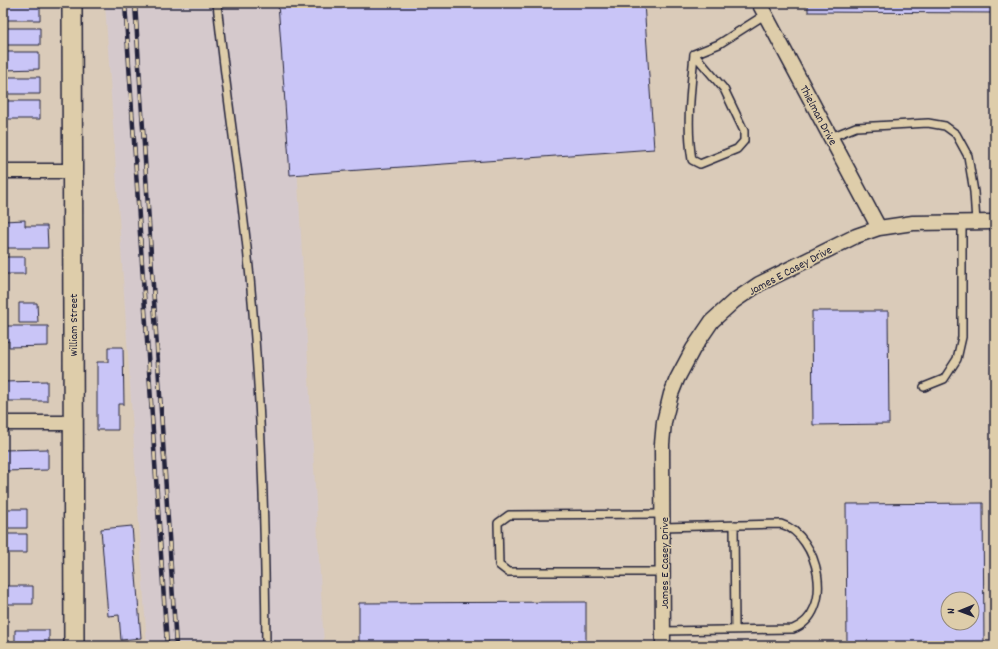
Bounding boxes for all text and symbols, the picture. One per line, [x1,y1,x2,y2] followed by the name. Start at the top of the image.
[795,83,841,149] street label: Thielman Drive
[746,242,835,300] street label: James E Casey Drive
[66,293,83,356] street label: William Street
[657,517,674,609] street label: James E Casey Drive
[940,591,980,631] north arrow
[944,608,960,614] text: N

